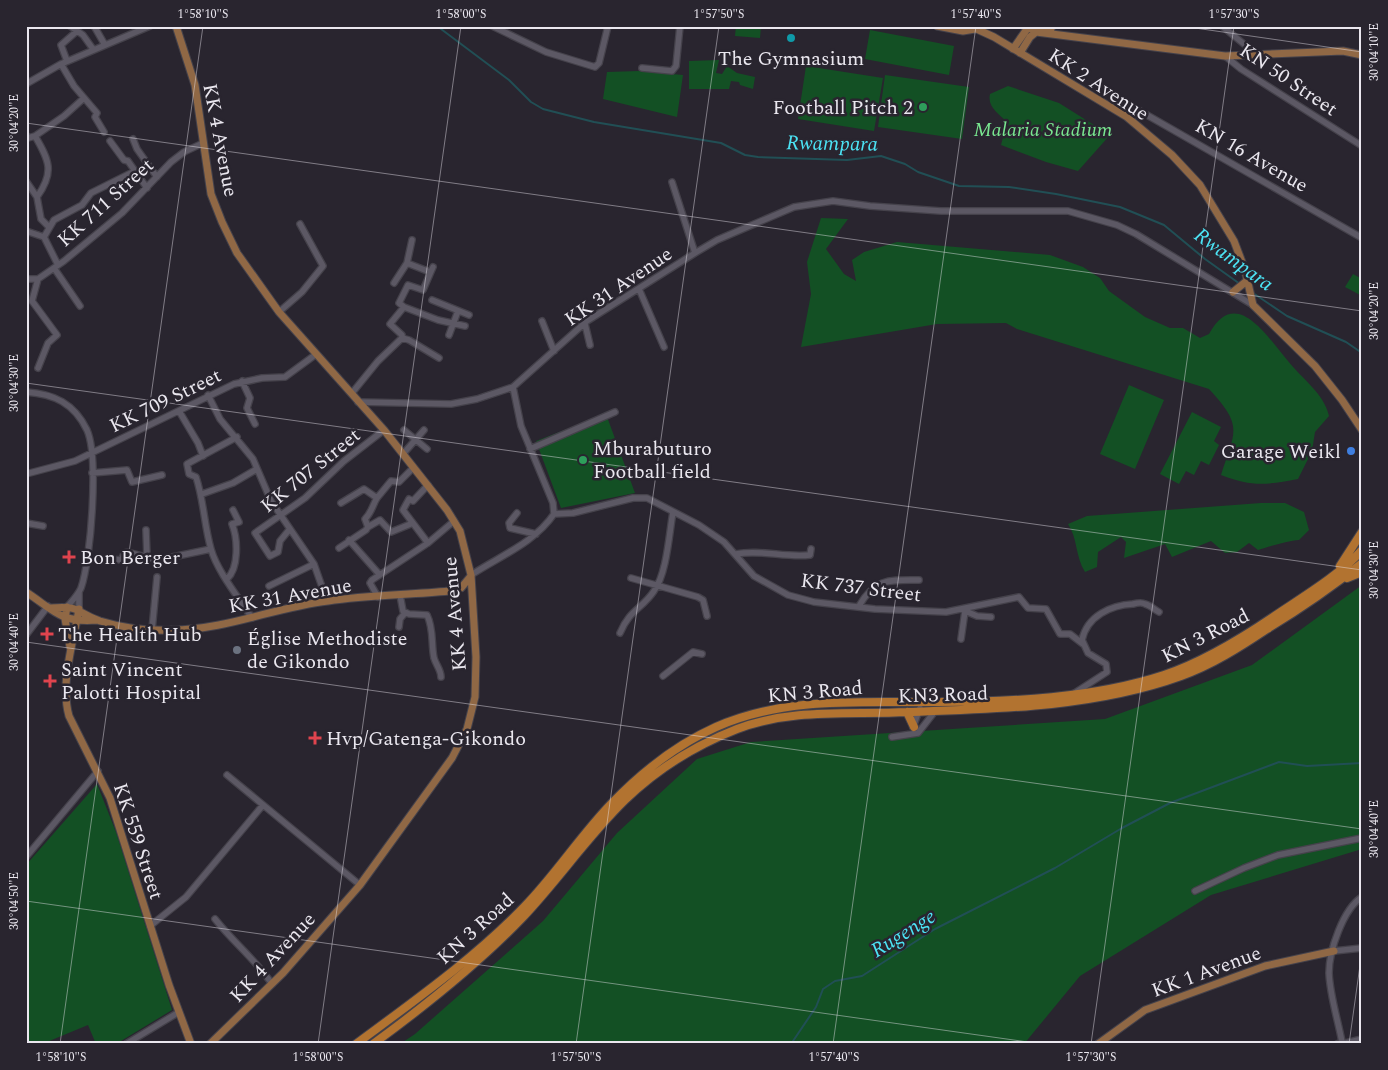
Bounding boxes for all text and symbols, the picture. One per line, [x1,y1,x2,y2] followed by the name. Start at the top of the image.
[178,5,228,24] text: 1°58'10"S
[436,5,486,24] text: 1°58'00"S
[694,5,744,24] text: 1°57'50"S
[951,5,1001,24] text: 1°57'40"S
[1209,5,1259,24] text: 1°57'30"S
[1365,23,1384,81] text: 30°04'10"E
[785,32,797,44] marker: The Gymnasium
[1233,36,1344,124] street label: KN 50 Street
[1042,41,1155,129] street label: KK 2 Avenue
[718,44,864,74] place label: The Gymnasium
[194,81,246,199] street label: KK 4 Avenue
[772,93,913,123] place label: Football Pitch 2
[5,94,24,152] text: 30°04'20"E
[917,101,929,113] marker: Football Pitch 2
[1189,111,1314,200] street label: KN 16 Avenue
[974,115,1113,145] park label: Malaria Stadium
[786,127,879,161] water label: Rwampara
[51,151,161,254] street label: KK 711 Street
[1187,220,1280,300] water label: Rwampara
[558,240,679,334] street label: KK 31 Avenue
[1365,282,1384,340] text: 30°04'20"E
[5,354,24,412] text: 30°04'30"E
[104,361,227,441] street label: KK 709 Street
[254,421,367,521] street label: KK 707 Street
[593,434,712,487] place label: Mburabuturo Football field
[1221,437,1341,467] place label: Garage Weikl
[1345,445,1357,457] marker: Garage Weikl
[577,454,589,466] marker: Mburabuturo Football field
[1365,541,1384,599] text: 30°04'30"E
[80,543,180,573] place label: Bon Berger
[62,550,76,564] marker: Bon Berger
[435,555,475,672] street label: KK 4 Avenue
[799,566,923,610] street label: KK 737 Street
[226,570,354,622] street label: KK 31 Avenue
[1156,601,1255,671] street label: KN 3 Road
[5,613,24,671] text: 30°04'40"E
[58,620,202,650] place label: The Health Hub
[247,624,407,677] place label: Église Methodiste de Gikondo
[40,627,54,641] marker: The Health Hub
[231,644,243,656] marker: Église Methodiste de Gikondo
[61,655,201,708] place label: Saint Vincent Palotti Hospital
[766,673,864,711] street label: KN 3 Road
[43,674,57,688] marker: Saint Vincent Palotti Hospital
[897,678,989,712] street label: KN3 Road
[326,724,526,754] place label: Hvp/Gatenga-Gikondo
[308,731,322,745] marker: Hvp/Gatenga-Gikondo
[105,779,171,904] street label: KK 559 Street
[1365,800,1384,858] text: 30°04'40"E
[5,872,24,930] text: 30°04'50"E
[430,886,521,972] street label: KN 3 Road
[865,901,942,966] water label: Rugenge
[223,905,323,1010] street label: KK 4 Avenue
[1147,938,1265,1006] street label: KK 1 Avenue
[36,1048,86,1067] text: 1°58'10"S
[293,1048,343,1067] text: 1°58'00"S
[551,1048,601,1067] text: 1°57'50"S
[809,1048,859,1067] text: 1°57'40"S
[1066,1048,1116,1067] text: 1°57'30"S

